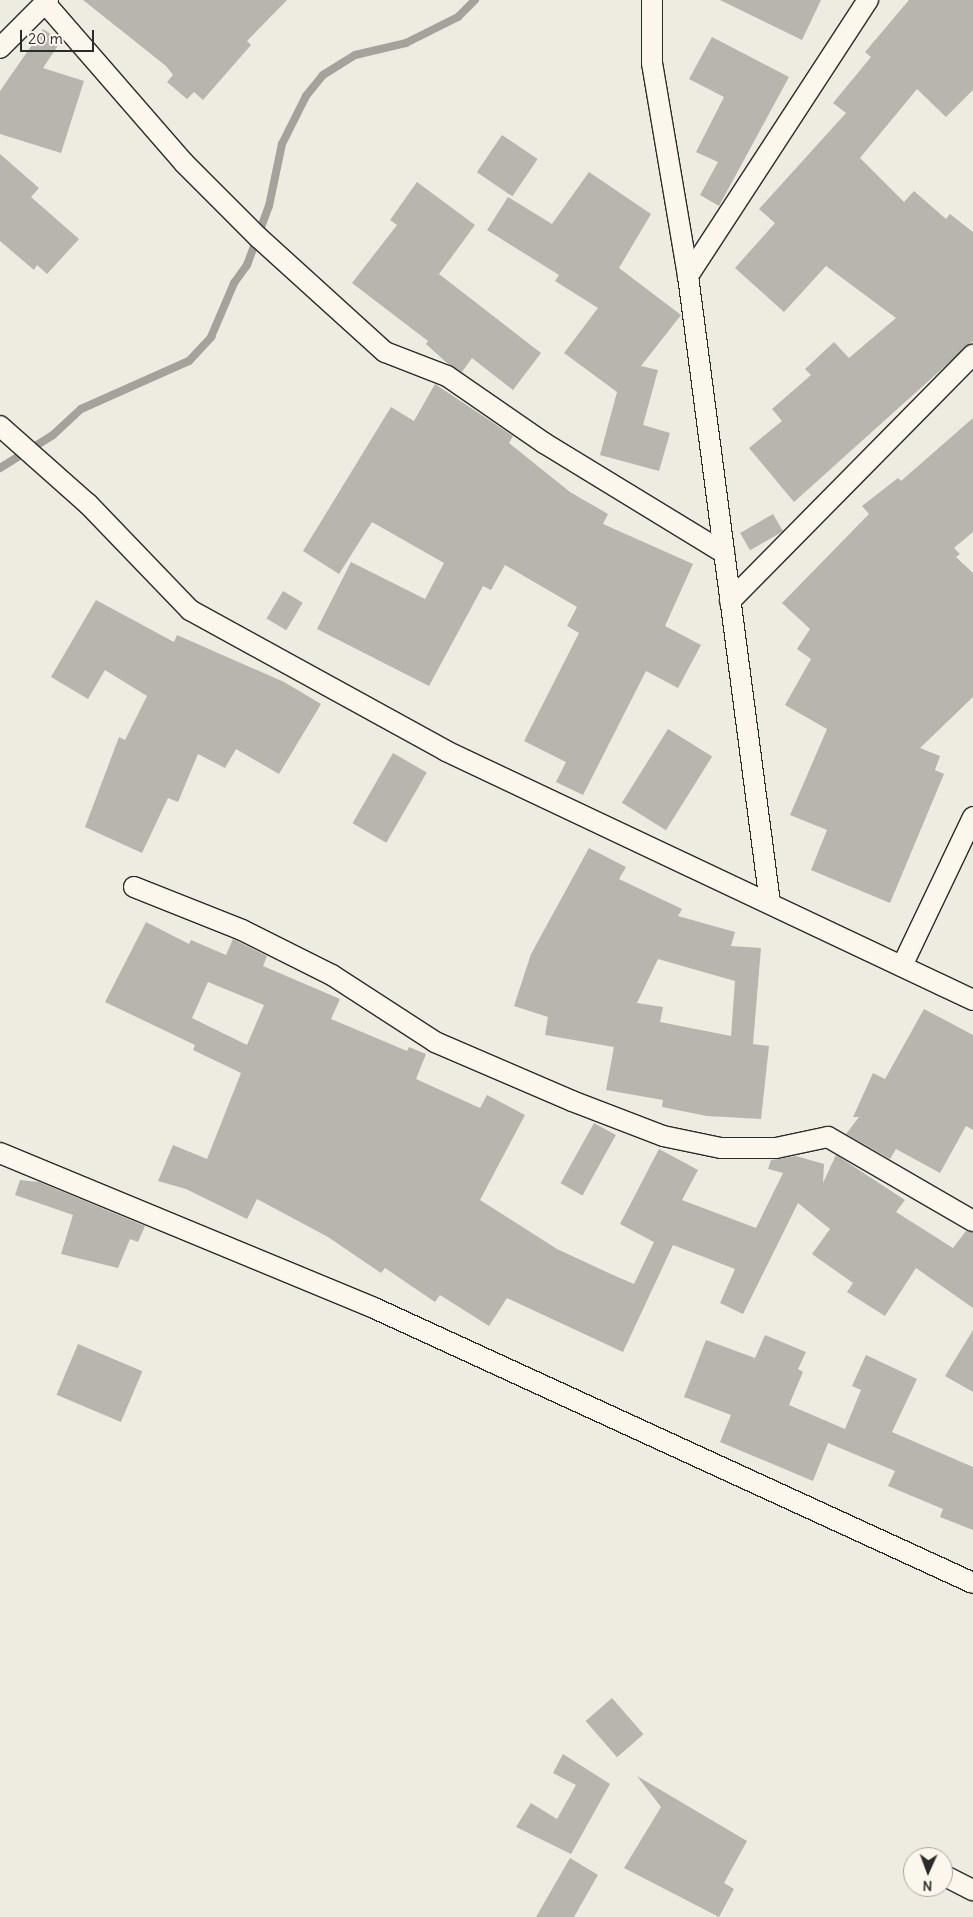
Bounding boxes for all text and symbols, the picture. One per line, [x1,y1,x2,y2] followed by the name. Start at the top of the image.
[22,20,96,52] scale bar
[28,29,63,48] text: 20 m
[903,1847,953,1897] north arrow
[922,1877,933,1895] text: N

